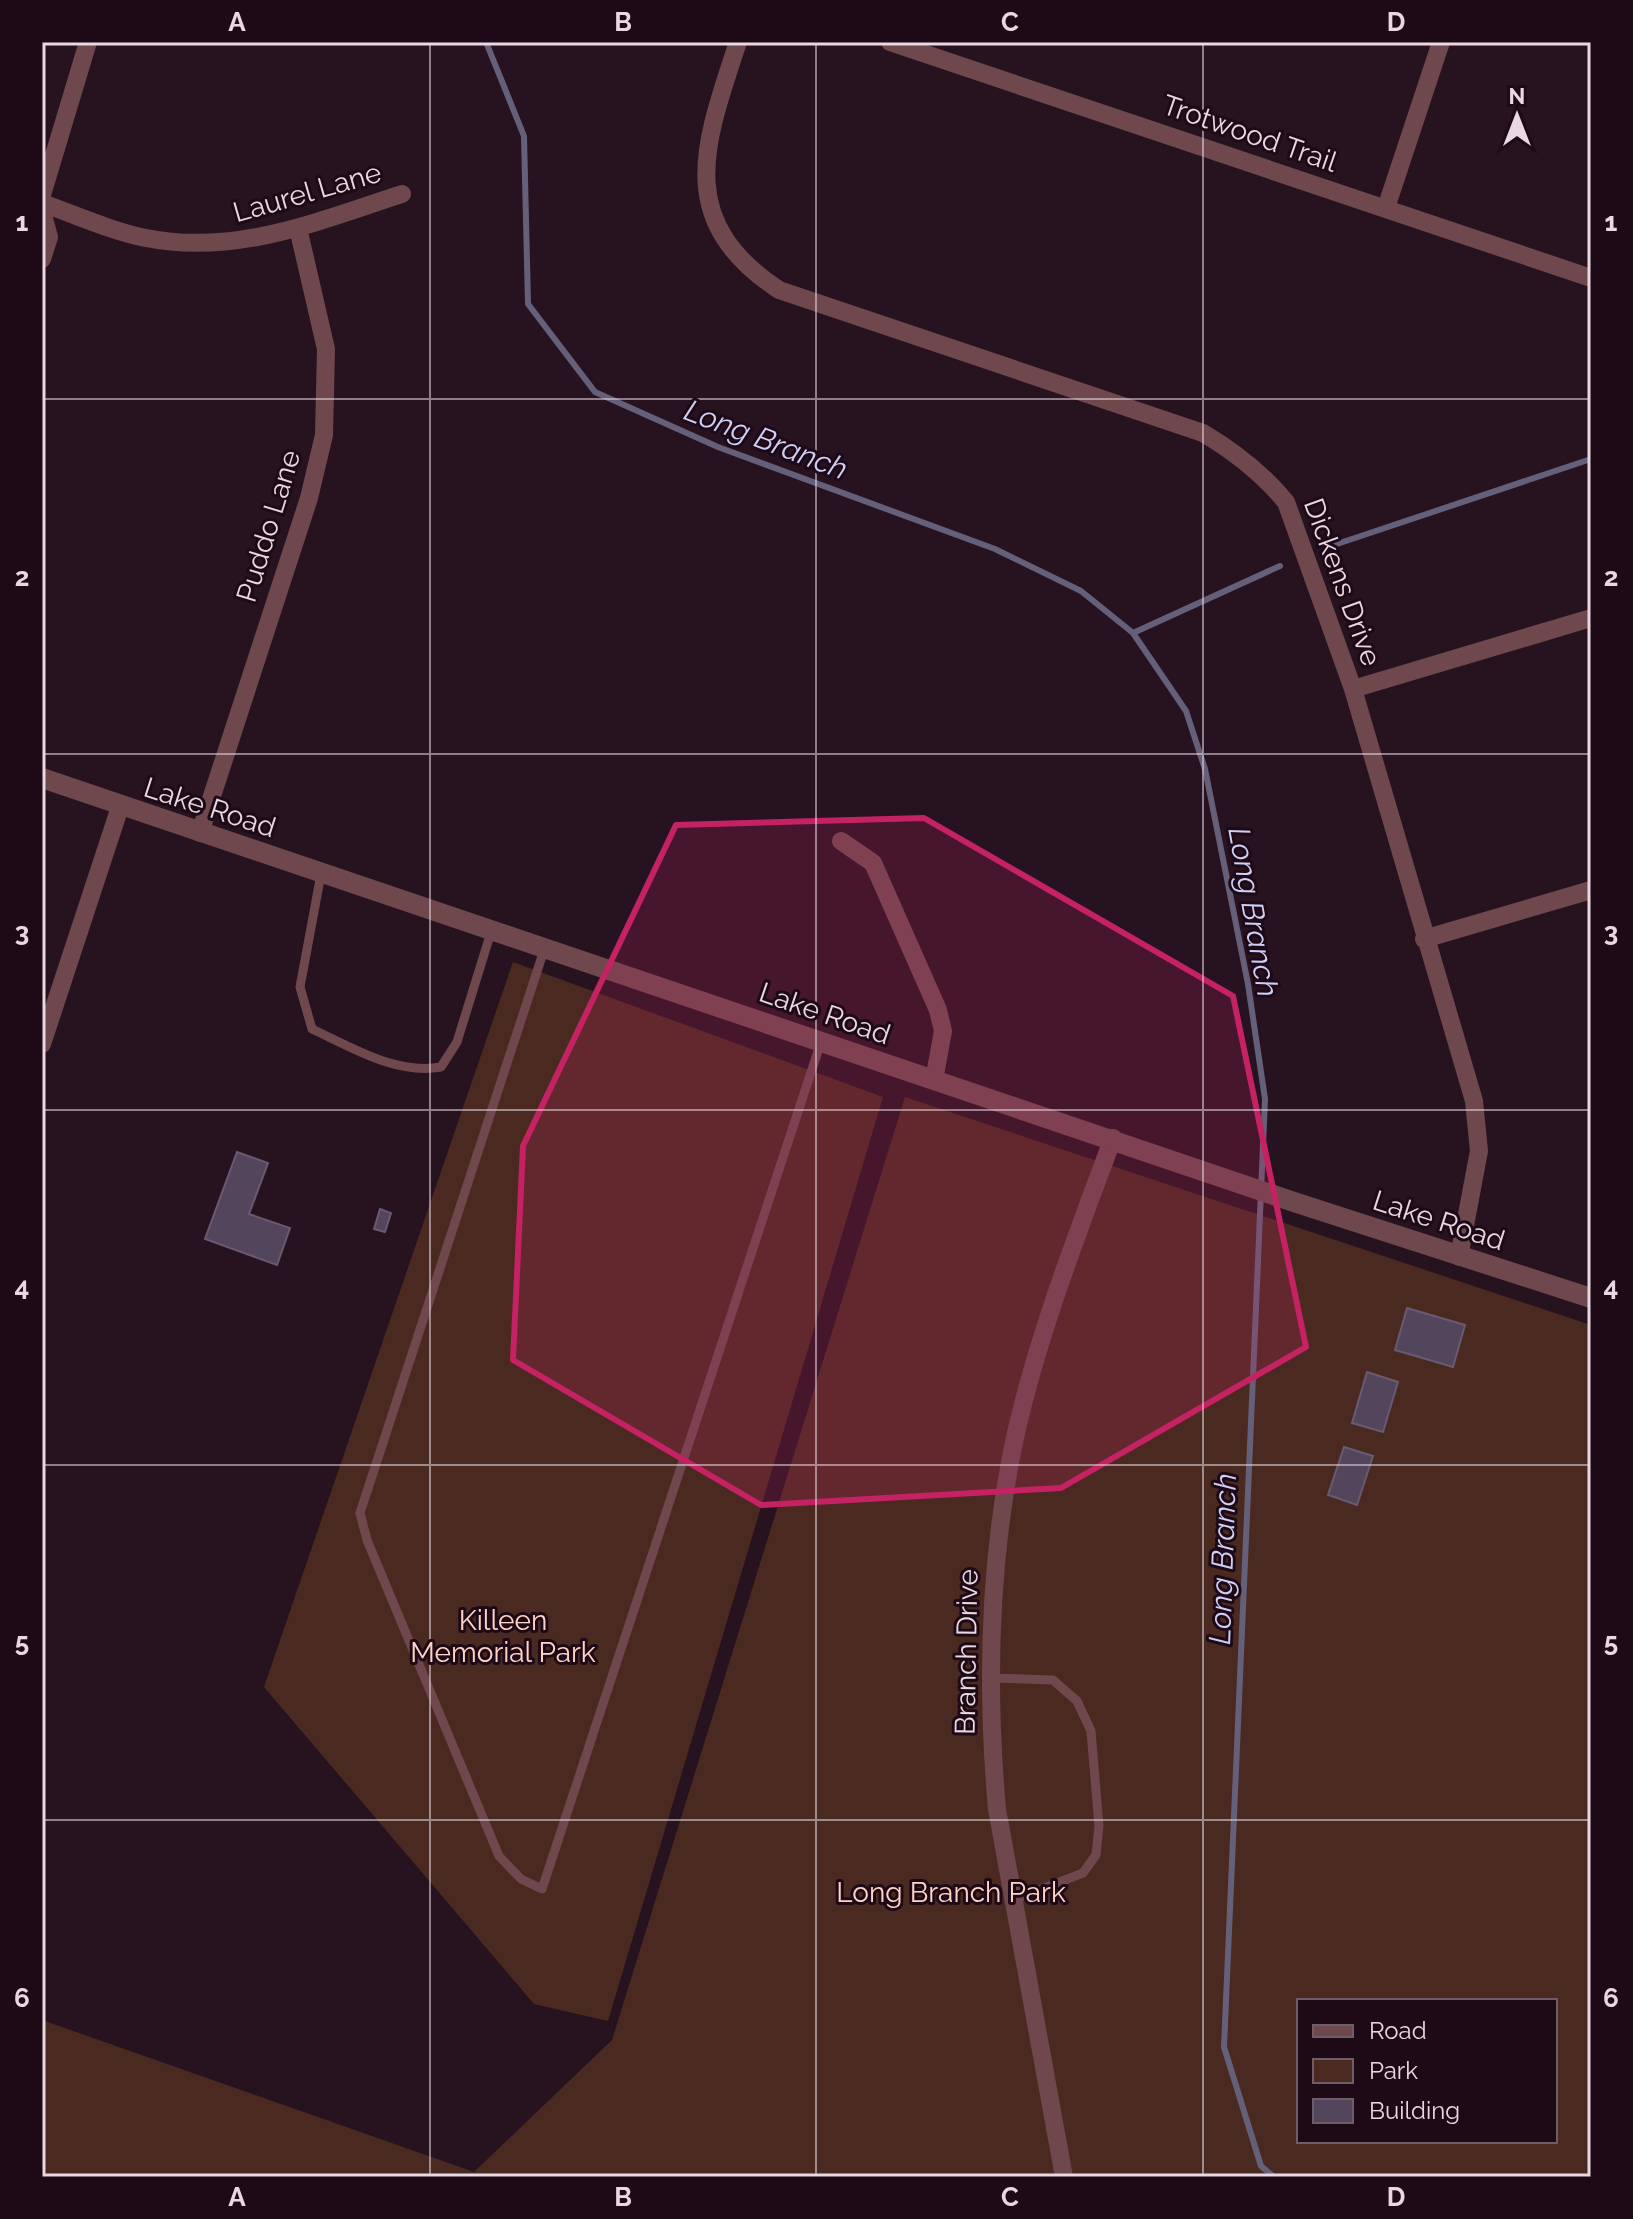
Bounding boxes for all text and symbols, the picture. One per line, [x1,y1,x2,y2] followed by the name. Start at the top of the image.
[228,7,246,37] text: A
[614,7,632,37] text: B
[1001,7,1019,37] text: C
[1387,7,1405,37] text: D
[1477,76,1557,156] north arrow
[1509,83,1525,109] text: N
[1158,88,1342,179] street label: Trotwood Trail
[229,156,385,229] street label: Laurel Lane
[16,207,29,237] text: 1
[1605,207,1618,237] text: 1
[680,392,853,487] water label: Long Branch
[230,446,307,606] street label: Puddo Lane
[1297,494,1388,670] street label: Dickens Drive
[15,562,29,592] text: 2
[1604,562,1618,592] text: 2
[140,771,280,844] street label: Lake Road
[1221,824,1286,999] water label: Long Branch
[15,917,29,947] text: 3
[1604,917,1618,947] text: 3
[755,976,895,1051] street label: Lake Road
[1369,1184,1509,1257] street label: Lake Road
[15,1272,29,1302] text: 4
[1604,1272,1618,1302] text: 4
[1202,1473,1243,1645] water label: Long Branch
[949,1569,984,1735] street label: Branch Drive
[410,1604,596,1669] park label: Killeen Memorial Park
[15,1627,29,1657] text: 5
[1604,1627,1618,1657] text: 5
[836,1876,1066,1909] park label: Long Branch Park
[14,1983,30,2013] text: 6
[1603,1983,1619,2013] text: 6
[1297,1999,1557,2143] legend
[1369,2016,1427,2045] text: Road
[1369,2056,1418,2085] text: Park
[1369,2096,1460,2125] text: Building
[228,2182,246,2212] text: A
[614,2182,632,2212] text: B
[1001,2182,1019,2212] text: C
[1387,2182,1405,2212] text: D

